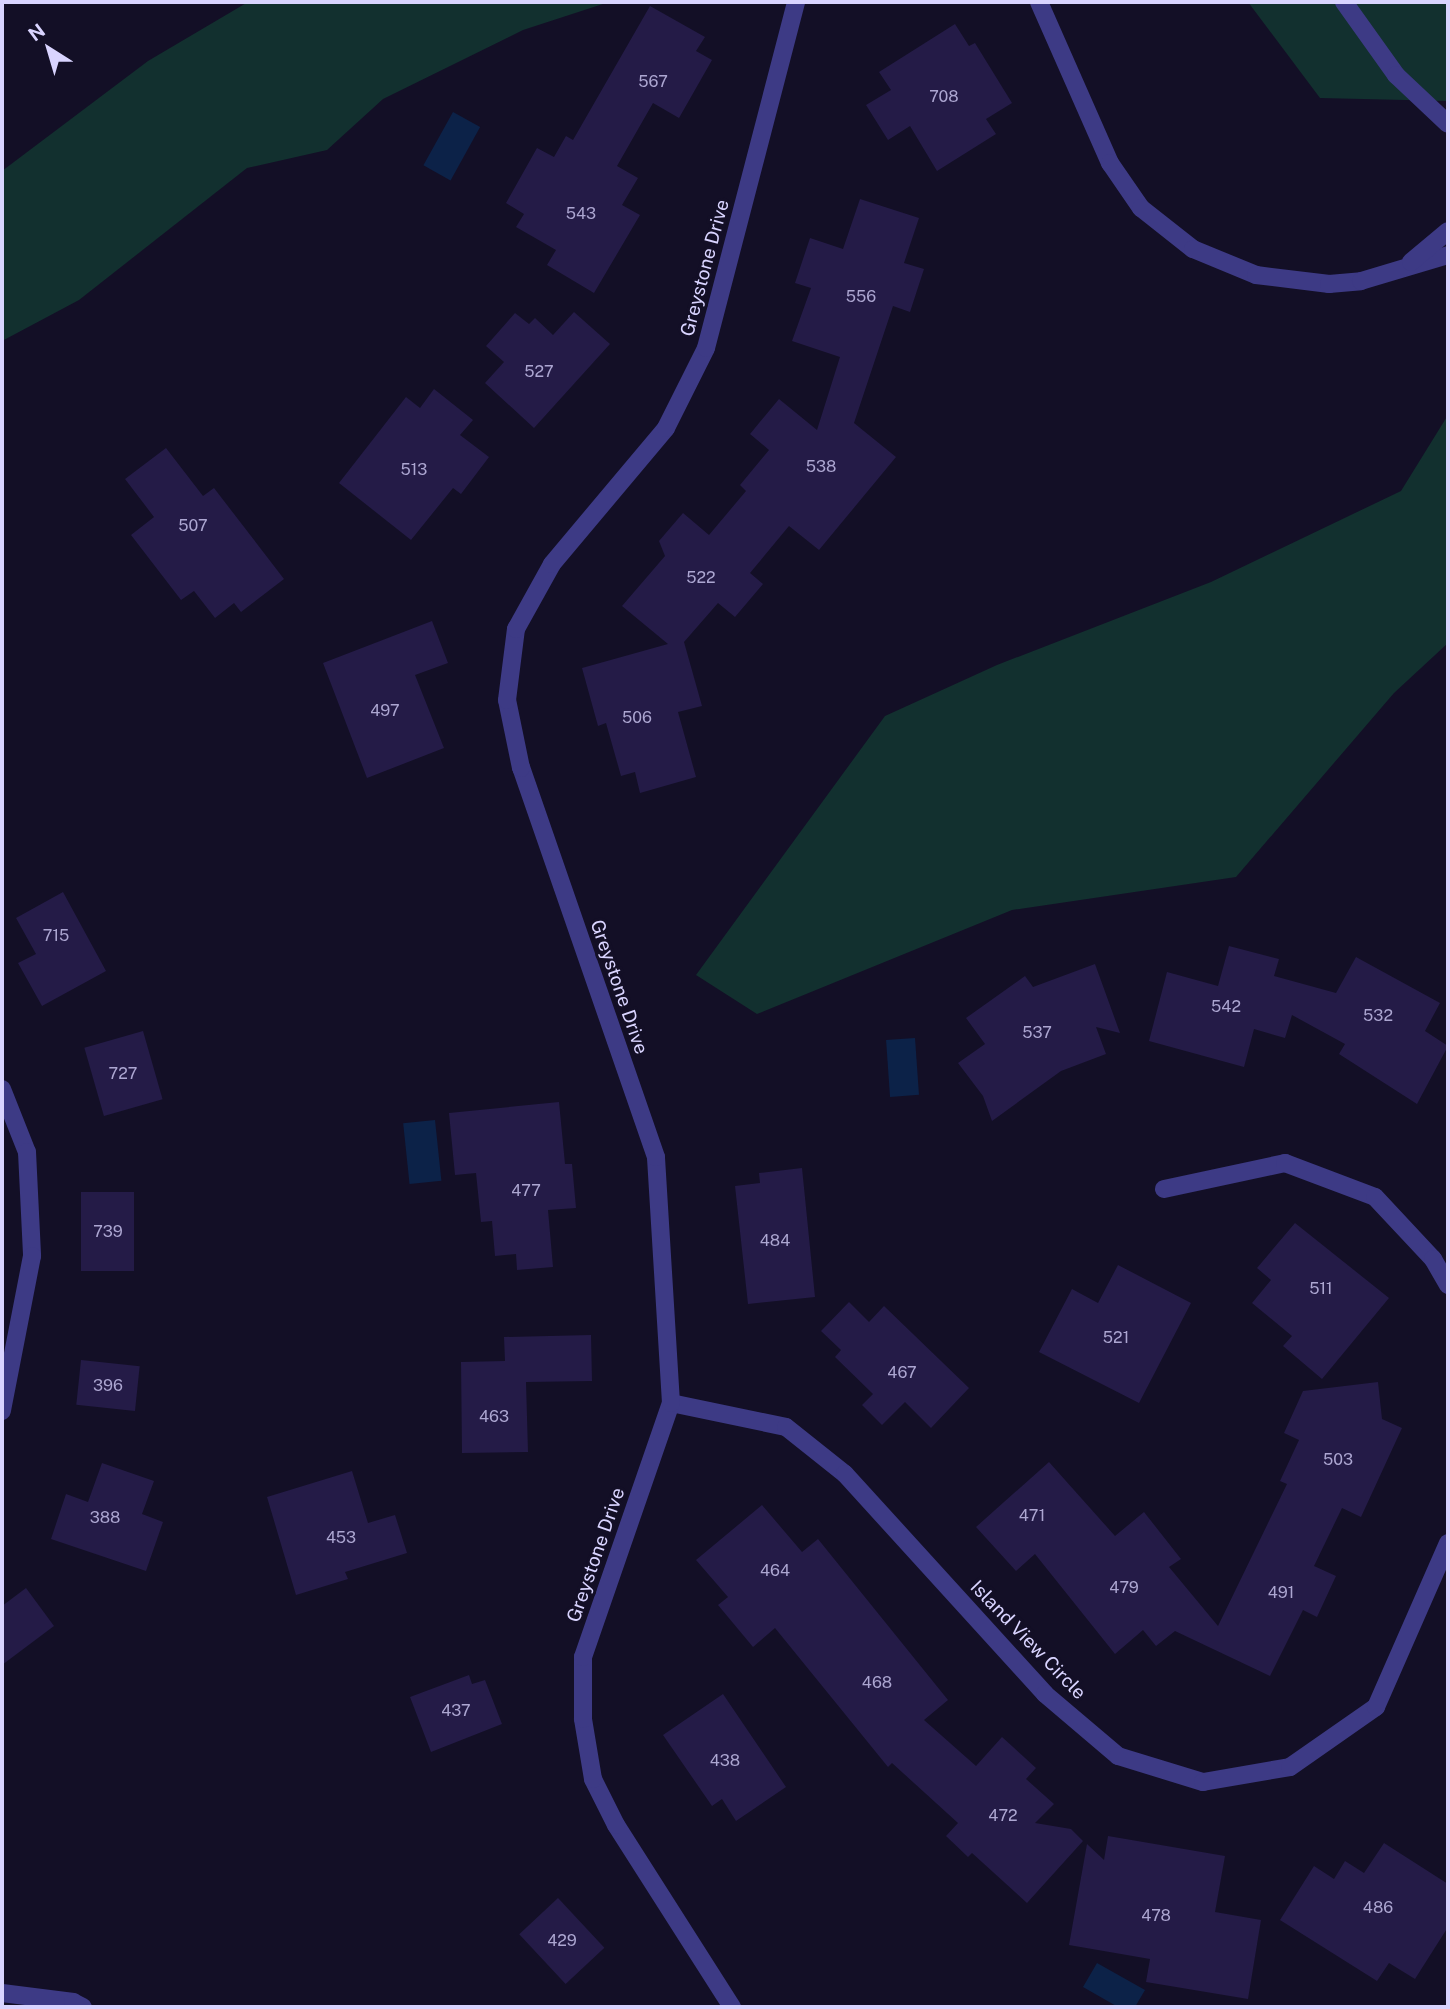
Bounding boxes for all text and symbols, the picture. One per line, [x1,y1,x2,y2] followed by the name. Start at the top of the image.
[14,14,84,84] north arrow
[24,19,49,45] text: N
[638,72,668,92] house number: 567
[929,87,959,107] house number: 708
[676,197,734,339] street label: Greystone Drive
[566,204,596,224] house number: 543
[846,287,876,307] house number: 556
[524,362,554,382] house number: 527
[806,457,836,477] house number: 538
[401,460,427,480] house number: 513
[178,516,208,536] house number: 507
[686,568,716,588] house number: 522
[370,701,400,721] house number: 497
[622,708,652,728] house number: 506
[585,917,653,1057] street label: Greystone Drive
[43,926,69,946] house number: 715
[1211,997,1241,1017] house number: 542
[1363,1006,1393,1026] house number: 532
[1022,1023,1052,1043] house number: 537
[109,1064,137,1084] house number: 727
[511,1181,541,1201] house number: 477
[93,1222,123,1242] house number: 739
[760,1231,790,1251] house number: 484
[1309,1279,1333,1299] house number: 511
[1103,1328,1129,1348] house number: 521
[887,1363,917,1383] house number: 467
[93,1376,123,1396] house number: 396
[479,1407,509,1427] house number: 463
[1323,1450,1353,1470] house number: 503
[562,1485,630,1625] street label: Greystone Drive
[1019,1506,1045,1526] house number: 471
[90,1508,120,1528] house number: 388
[326,1528,356,1548] house number: 453
[760,1561,790,1581] house number: 464
[965,1576,1091,1704] street label: Island View Circle
[1109,1578,1139,1598] house number: 479
[1268,1583,1294,1603] house number: 491
[862,1673,892,1693] house number: 468
[441,1701,471,1721] house number: 437
[710,1751,740,1771] house number: 438
[988,1806,1018,1826] house number: 472
[1363,1898,1393,1918] house number: 486
[1141,1906,1171,1926] house number: 478
[547,1931,577,1951] house number: 429

